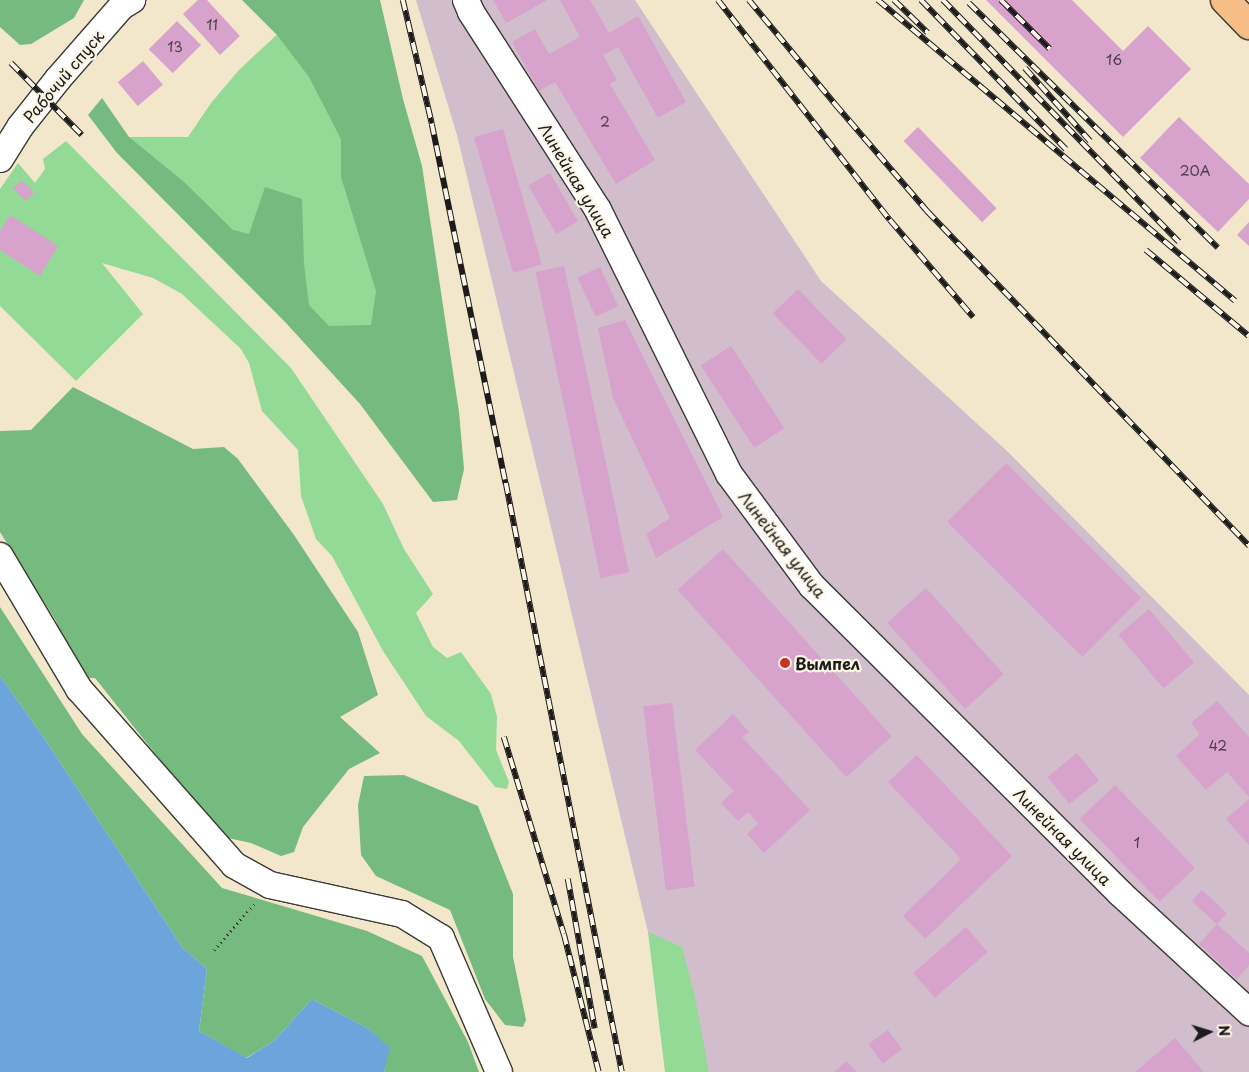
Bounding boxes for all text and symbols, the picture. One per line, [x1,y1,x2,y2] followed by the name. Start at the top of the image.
[206,17,218,33] house number: 11
[19,26,107,126] street label: Рабочий спуск
[167,39,183,55] house number: 13
[1106,52,1122,68] house number: 16
[600,114,610,130] house number: 2
[535,119,619,241] street label: Линейная улица
[1180,163,1210,179] house number: 20А
[735,487,831,601] street label: Линейная улица
[795,653,860,673] place label: Вымпел
[779,657,791,669] marker: Вымпел
[1209,738,1227,754] house number: 42
[1010,783,1116,889] street label: Линейная улица
[1134,835,1140,851] house number: 1
[1184,1007,1234,1057] north arrow
[1213,1024,1235,1037] text: N

